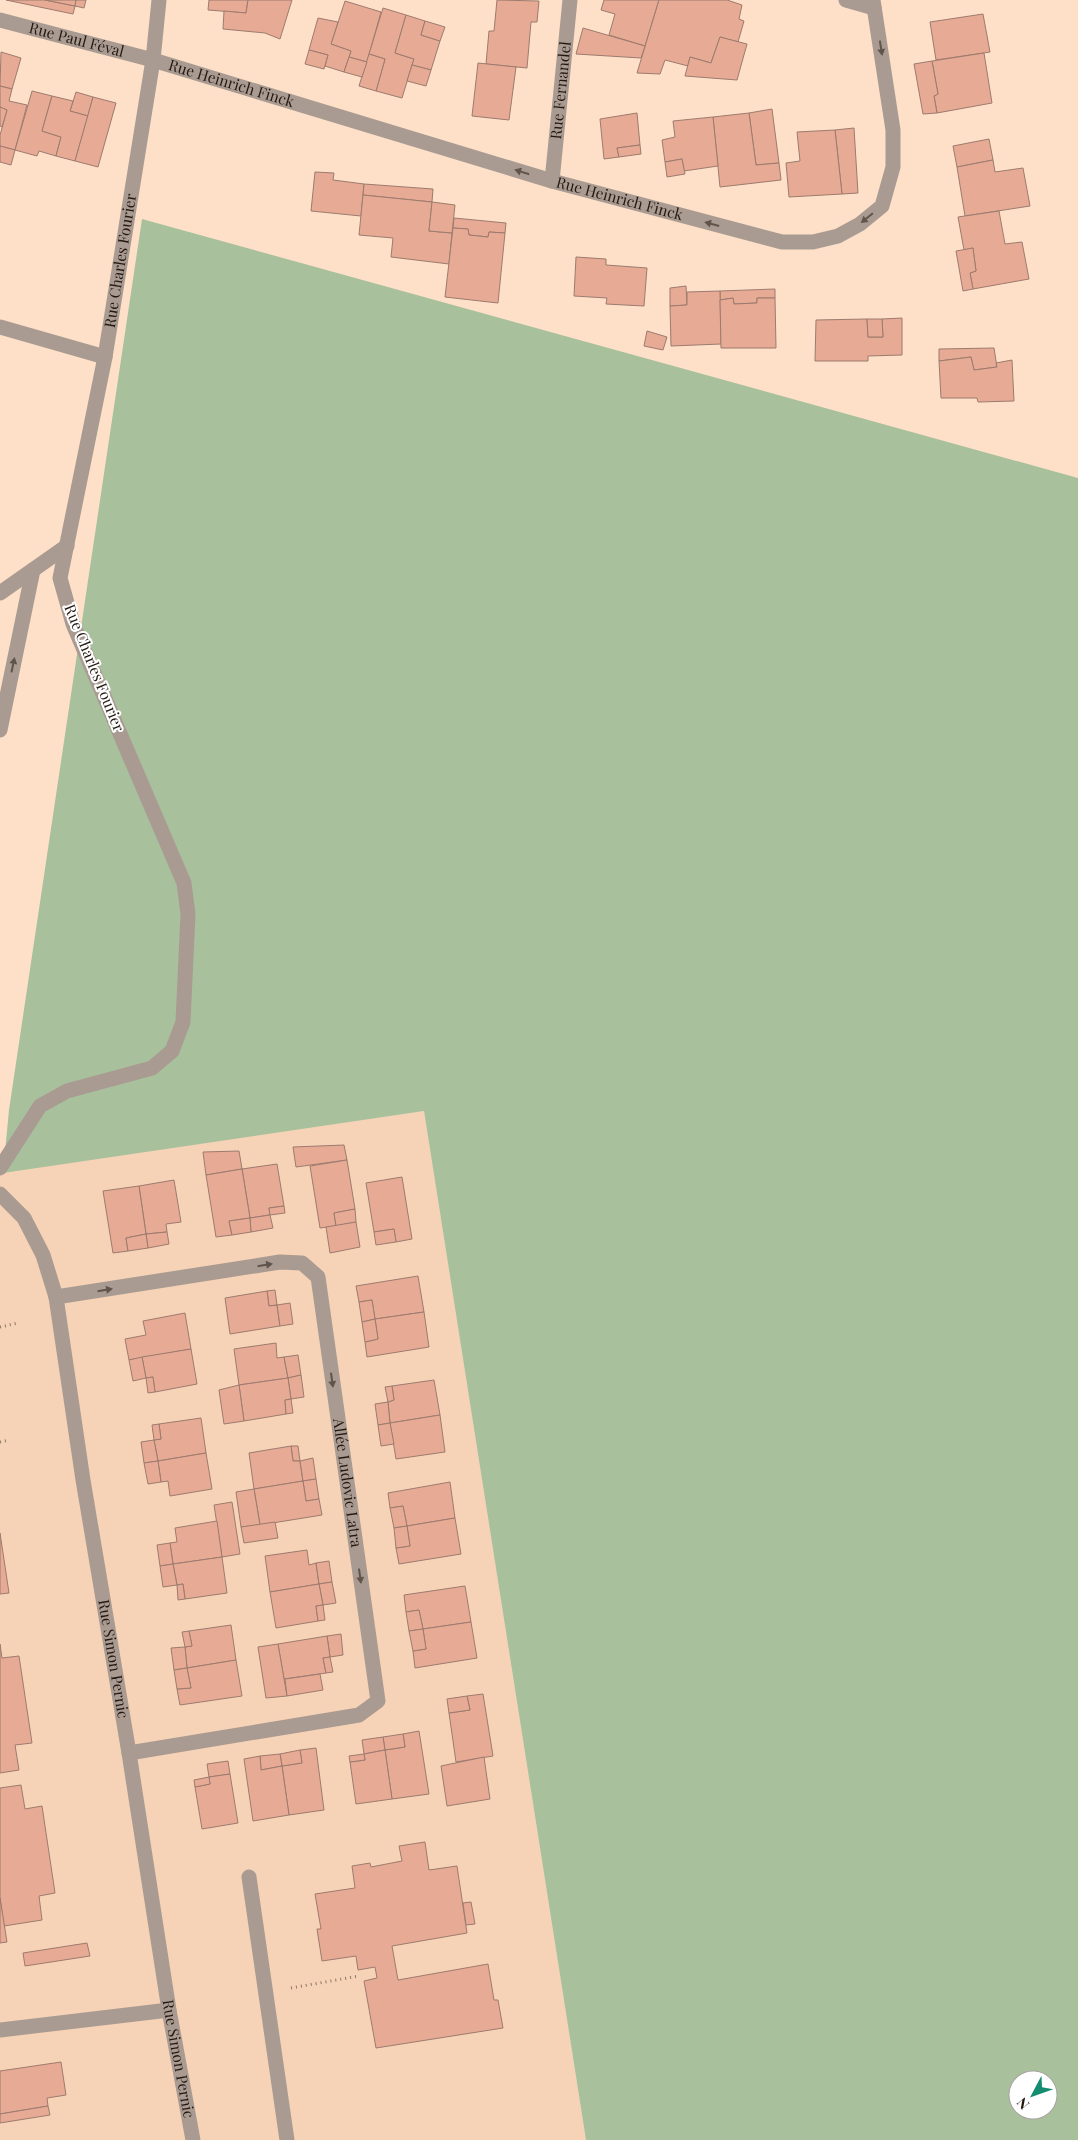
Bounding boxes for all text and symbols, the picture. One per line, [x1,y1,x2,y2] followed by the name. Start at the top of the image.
[27,17,126,61] street label: Rue Paul Féval
[545,40,575,140] street label: Rue Fernandel
[877,41,885,57] one-way arrow
[166,54,298,111] street label: Rue Heinrich Finck
[514,167,529,175] one-way arrow
[554,172,686,225] street label: Rue Heinrich Finck
[99,192,140,329] street label: Rue Charles Fourier
[861,213,874,224] one-way arrow
[705,219,720,227] one-way arrow
[60,601,130,734] street label: Rue Charles Fourier
[10,657,18,673] one-way arrow
[257,1260,273,1268] one-way arrow
[97,1286,113,1294] one-way arrow
[329,1373,337,1389] one-way arrow
[329,1416,367,1549] street label: Allée Ludovic Latra
[357,1568,365,1584] one-way arrow
[94,1598,134,1720] street label: Rue Simon Pernic
[158,1998,200,2119] street label: Rue Simon Pernic
[1008,2070,1058,2120] north arrow
[1012,2094,1033,2114] text: N

